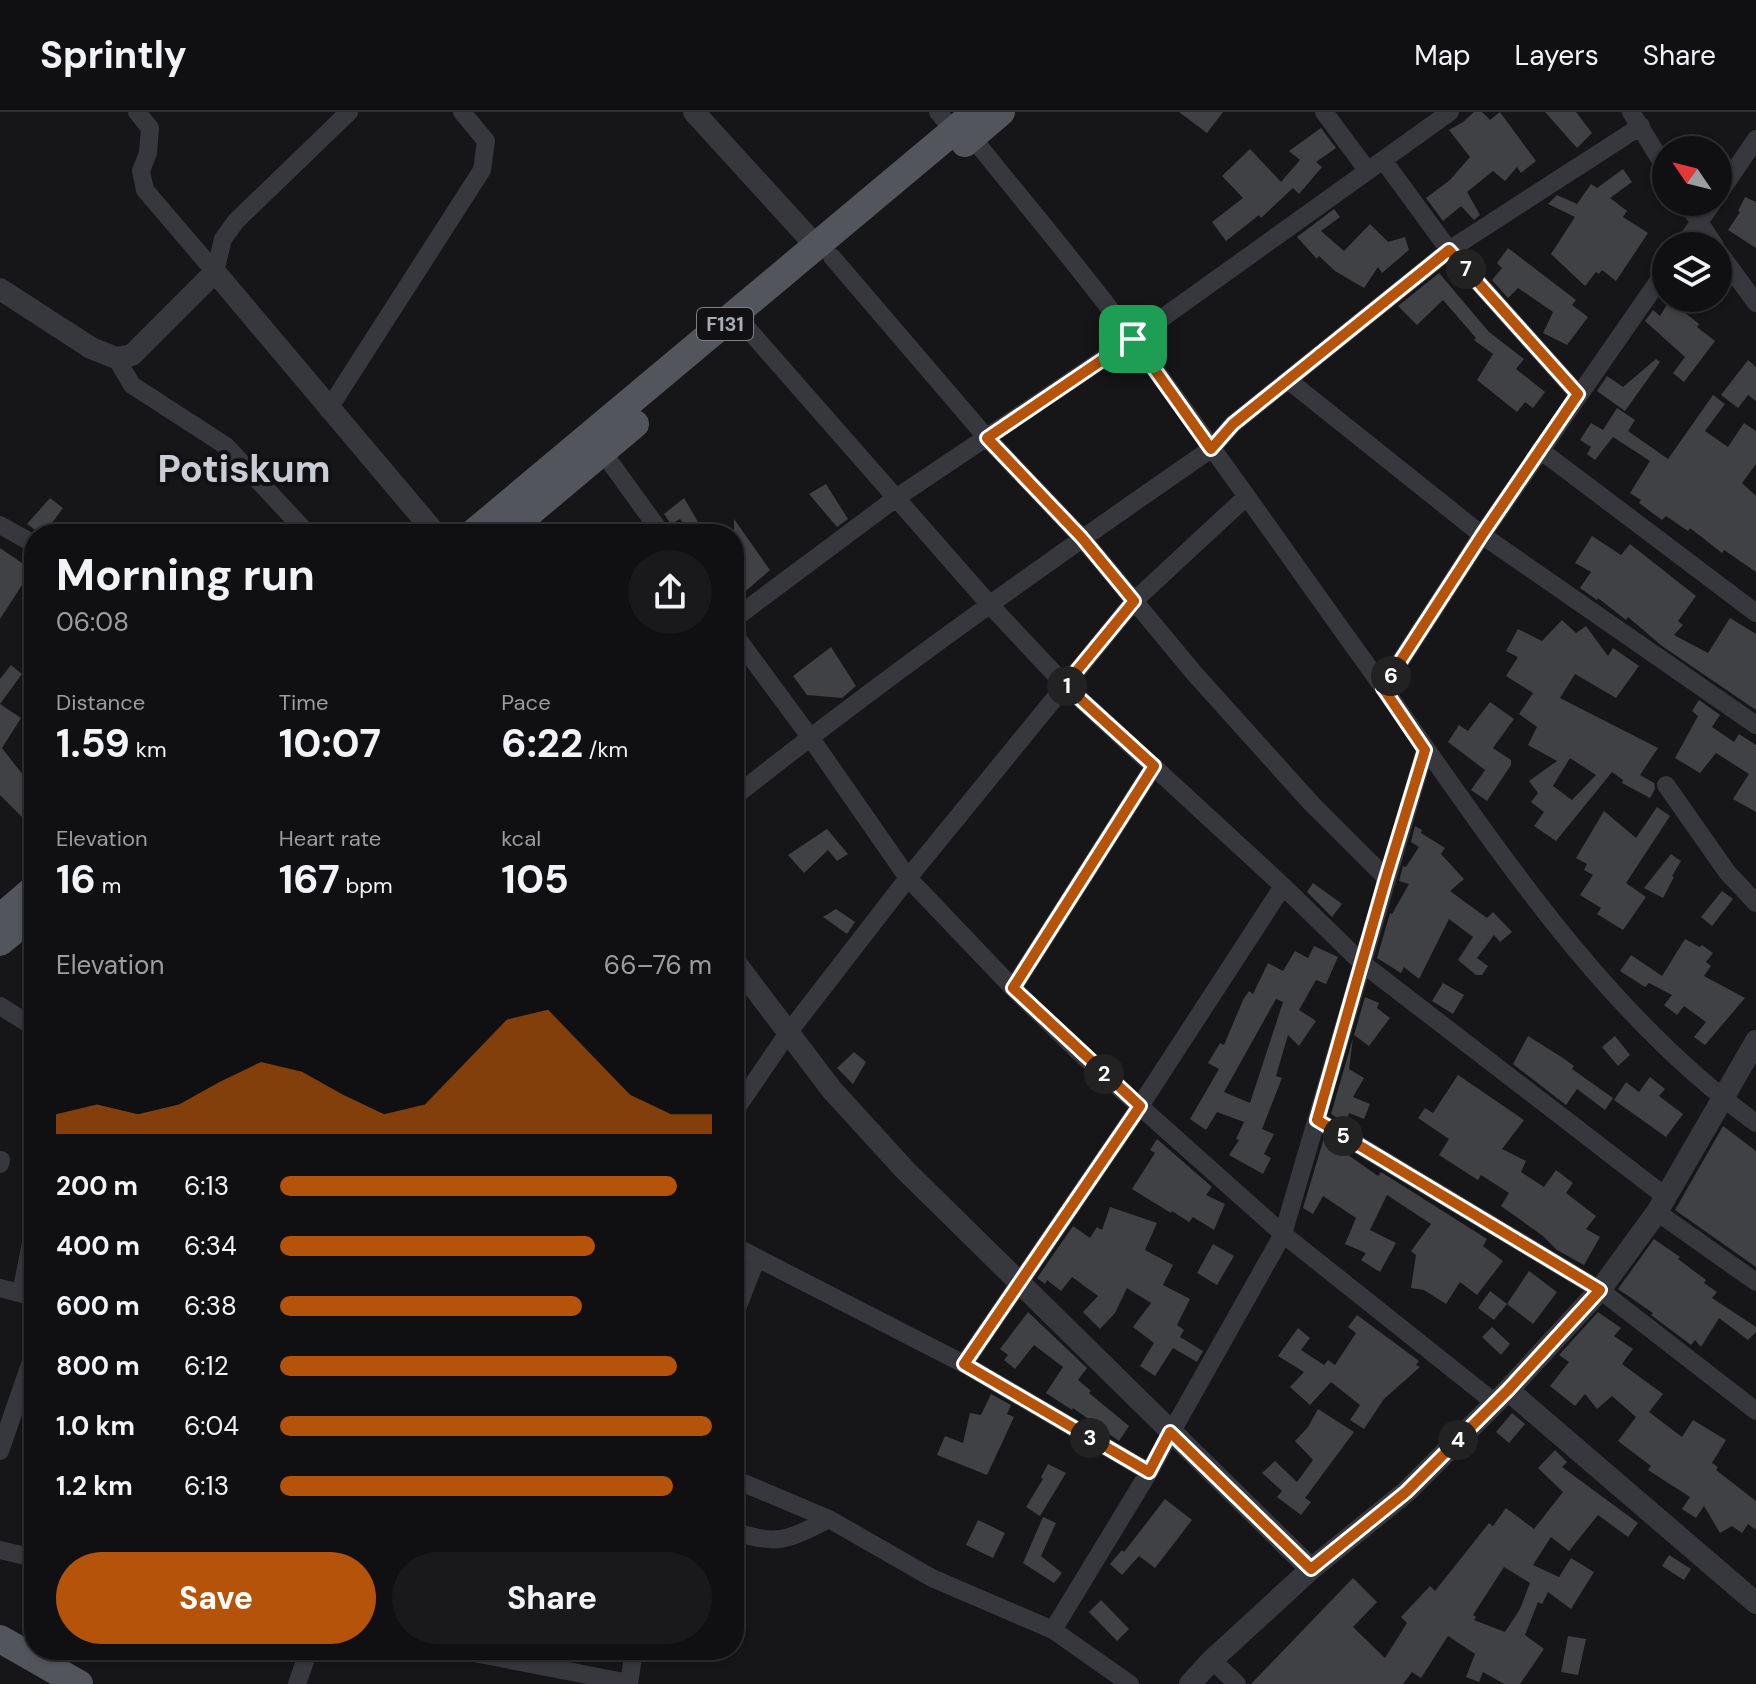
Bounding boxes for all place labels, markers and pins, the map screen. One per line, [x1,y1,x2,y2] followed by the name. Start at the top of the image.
[1446,249,1486,289] pin: 7
[1099,305,1167,373] pin
[1371,656,1411,696] pin: 6
[1047,666,1087,706] pin: 1
[1084,1054,1124,1094] pin: 2
[1323,1116,1363,1156] pin: 5
[1070,1418,1110,1458] pin: 3
[1438,1420,1478,1460] pin: 4

